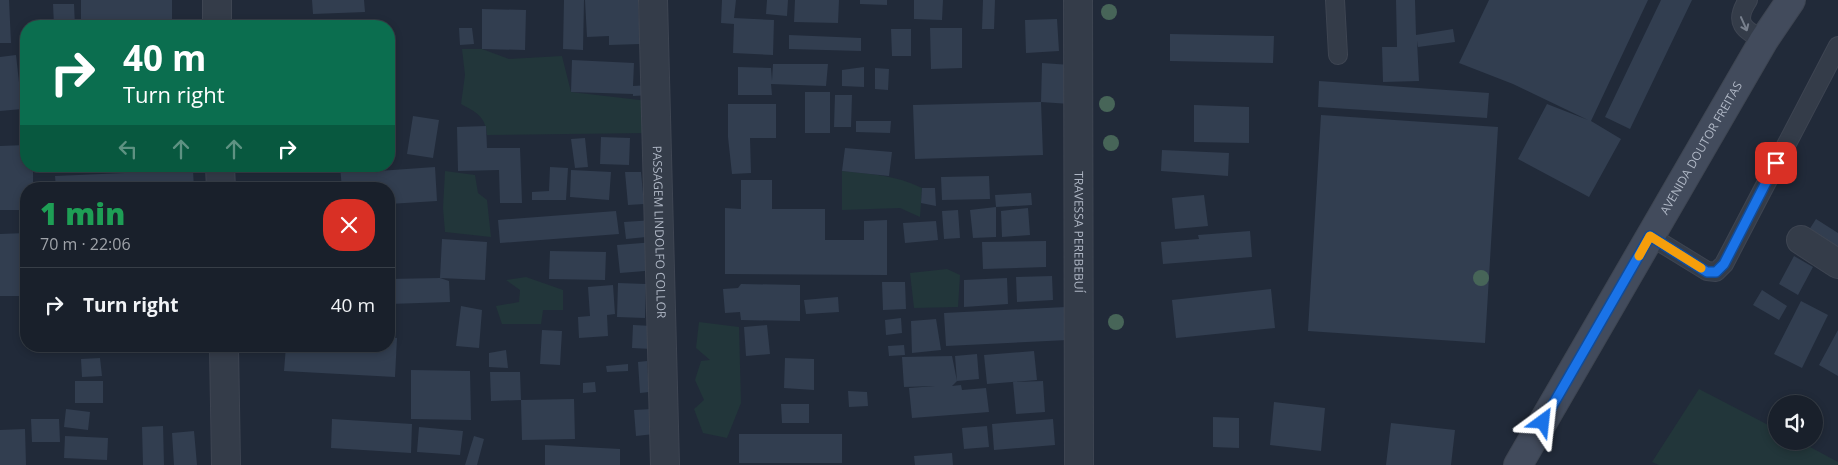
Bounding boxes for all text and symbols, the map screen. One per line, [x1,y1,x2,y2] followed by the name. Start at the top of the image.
[1740,16,1750,31] one-way arrow
[123,34,206,81] text: 40 m
[40,40,105,105] icon: right
[1656,78,1746,218] street label: AVENIDA DOUTOR FREITAS
[123,79,225,109] text: Turn right
[114,135,142,163] icon: left
[167,135,195,163] icon: ahead
[220,135,248,163] icon: ahead
[273,135,301,163] icon: right
[1755,142,1797,184] pin
[649,145,670,319] street label: PASSAGEM LINDOLFO COLLOR
[1762,149,1790,177] icon: arrive
[1070,171,1088,293] street label: TRAVESSA PEREBEBUÍ
[40,193,125,234] text: 1 min
[323,199,375,251] button: close
[40,233,131,255] text: 70 m · 22:06
[40,291,68,319] icon: right
[83,292,178,318] text: Turn right
[331,292,375,318] text: 40 m
[1516,395,1568,447] position arrow
[1768,395,1823,450] map controls
[1768,395,1823,450] button: sound

